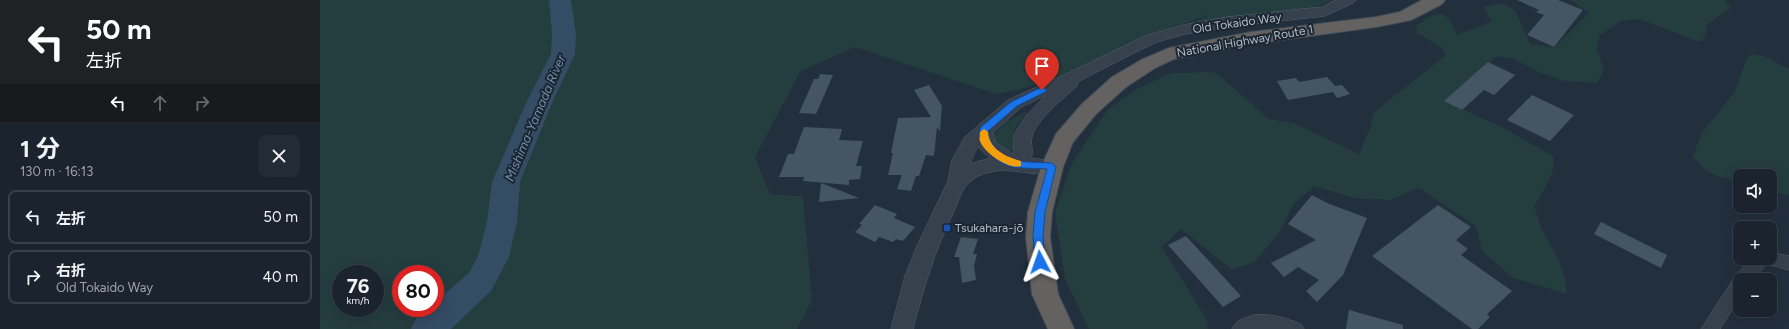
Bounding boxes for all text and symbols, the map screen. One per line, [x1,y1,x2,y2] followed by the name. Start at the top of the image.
[1192,10,1283,36] street label: Old Tokaido Way
[86,12,152,46] text: 50 m
[20,16,72,68] icon: left
[1176,22,1314,60] street label: National Highway Route 1
[1025,49,1059,90] pin
[86,50,122,72] text: 左折
[502,52,569,183] water label: Mishima-Yamada River
[1031,55,1053,77] icon: arrive
[107,92,129,114] icon: left
[149,92,171,114] icon: ahead
[191,92,213,114] icon: right
[20,134,60,163] text: 1 分
[258,135,300,177] button: close
[20,164,93,179] text: 130 m · 16:13
[1733,169,1777,317] map controls
[1733,169,1777,213] button: sound
[22,206,44,228] icon: left
[263,208,298,226] text: 50 m
[56,210,86,228] text: 左折
[955,221,1023,235] place label: Tsukahara-jō
[1733,221,1777,265] button: +
[942,223,952,233] marker: Tsukahara-jō
[1019,241,1061,283] position arrow
[56,262,86,280] text: 右折
[392,265,444,317] speed limit sign: 80
[22,266,44,288] icon: right
[263,268,298,286] text: 40 m
[1733,273,1777,317] button: −
[347,274,369,298] text: 76
[56,280,153,295] text: Old Tokaido Way
[347,294,369,307] text: km/h

